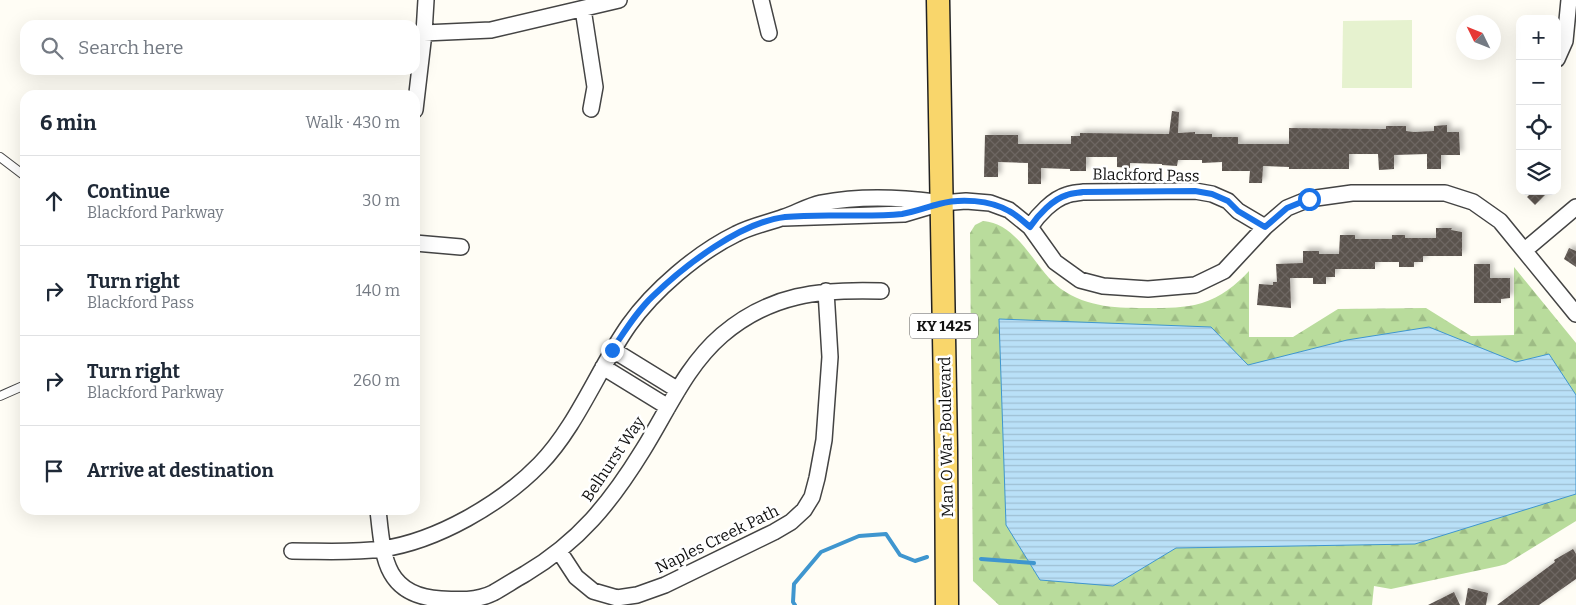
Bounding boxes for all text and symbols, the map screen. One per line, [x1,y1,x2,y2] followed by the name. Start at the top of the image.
[1456,15,1501,60] north arrow
[1516,15,1561,195] map controls
[1516,15,1561,60] button: +
[20,20,420,75] search box
[38,34,66,62] icon: search
[78,36,183,59] text: Search here
[1516,60,1561,105] button: −
[1516,105,1561,150] button: locate
[40,110,96,136] text: 6 min
[306,113,400,132] text: Walk · 430 m
[1516,150,1561,195] button: layers
[1092,165,1200,185] street label: Blackford Pass
[87,180,170,203] text: Continue
[40,187,68,215] icon: ahead
[1298,188,1321,211] route start
[362,191,400,210] text: 30 m
[87,203,224,222] text: Blackford Parkway
[87,270,180,293] text: Turn right
[40,277,68,305] icon: right
[355,281,400,300] text: 140 m
[87,293,194,312] text: Blackford Pass
[910,314,978,338] road number: KY 1425
[601,339,624,362] route end
[935,356,957,517] street label: Man O War Boulevard
[87,360,180,383] text: Turn right
[40,367,68,395] icon: right
[353,371,400,390] text: 260 m
[87,383,224,402] text: Blackford Parkway
[578,412,649,505] street label: Belhurst Way
[40,457,68,485] icon: arrive
[87,459,274,482] text: Arrive at destination
[652,501,782,577] street label: Naples Creek Path

